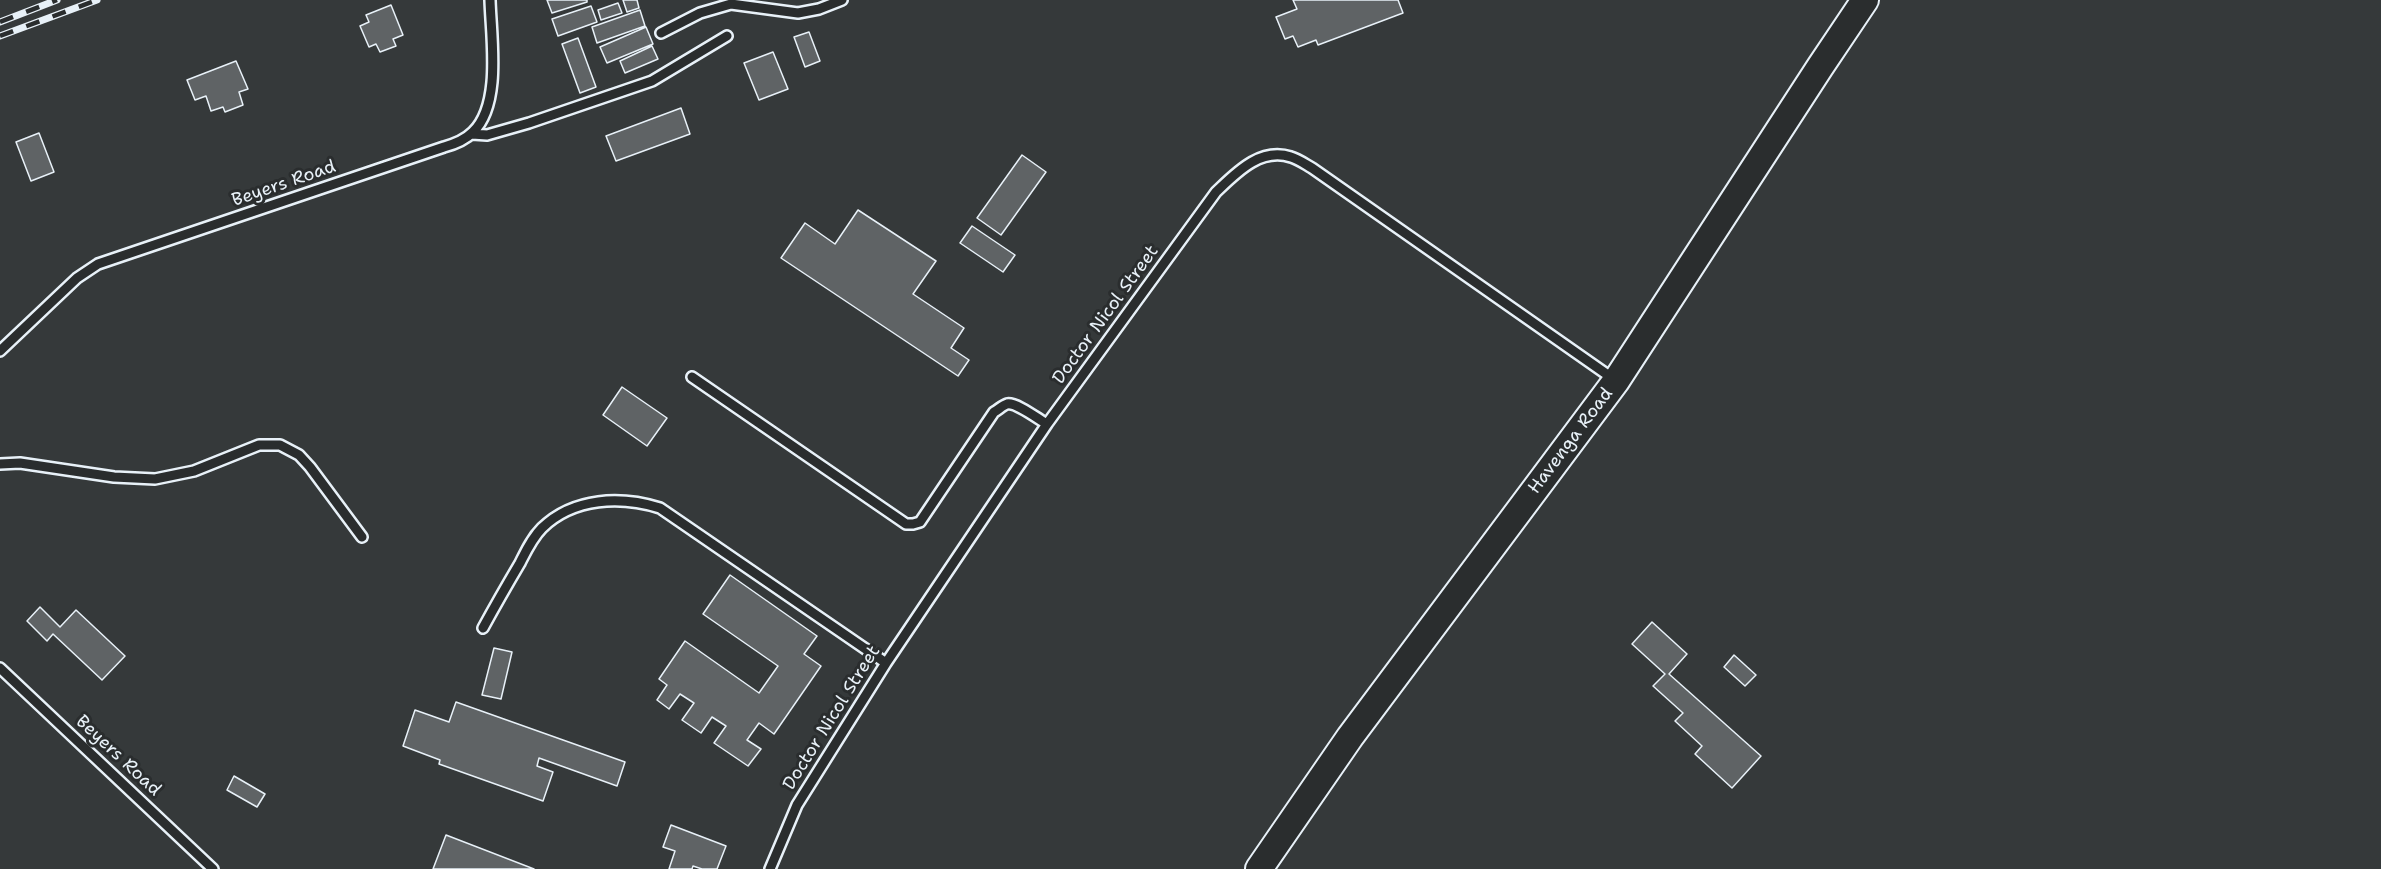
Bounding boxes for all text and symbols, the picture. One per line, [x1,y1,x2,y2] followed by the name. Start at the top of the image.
[229,156,339,212] street label: Beyers Road
[1048,241,1164,389] street label: Doctor Nicol Street
[1524,384,1618,498] street label: Havenga Road
[779,642,885,794] street label: Doctor Nicol Street
[71,711,165,801] street label: Beyers Road

